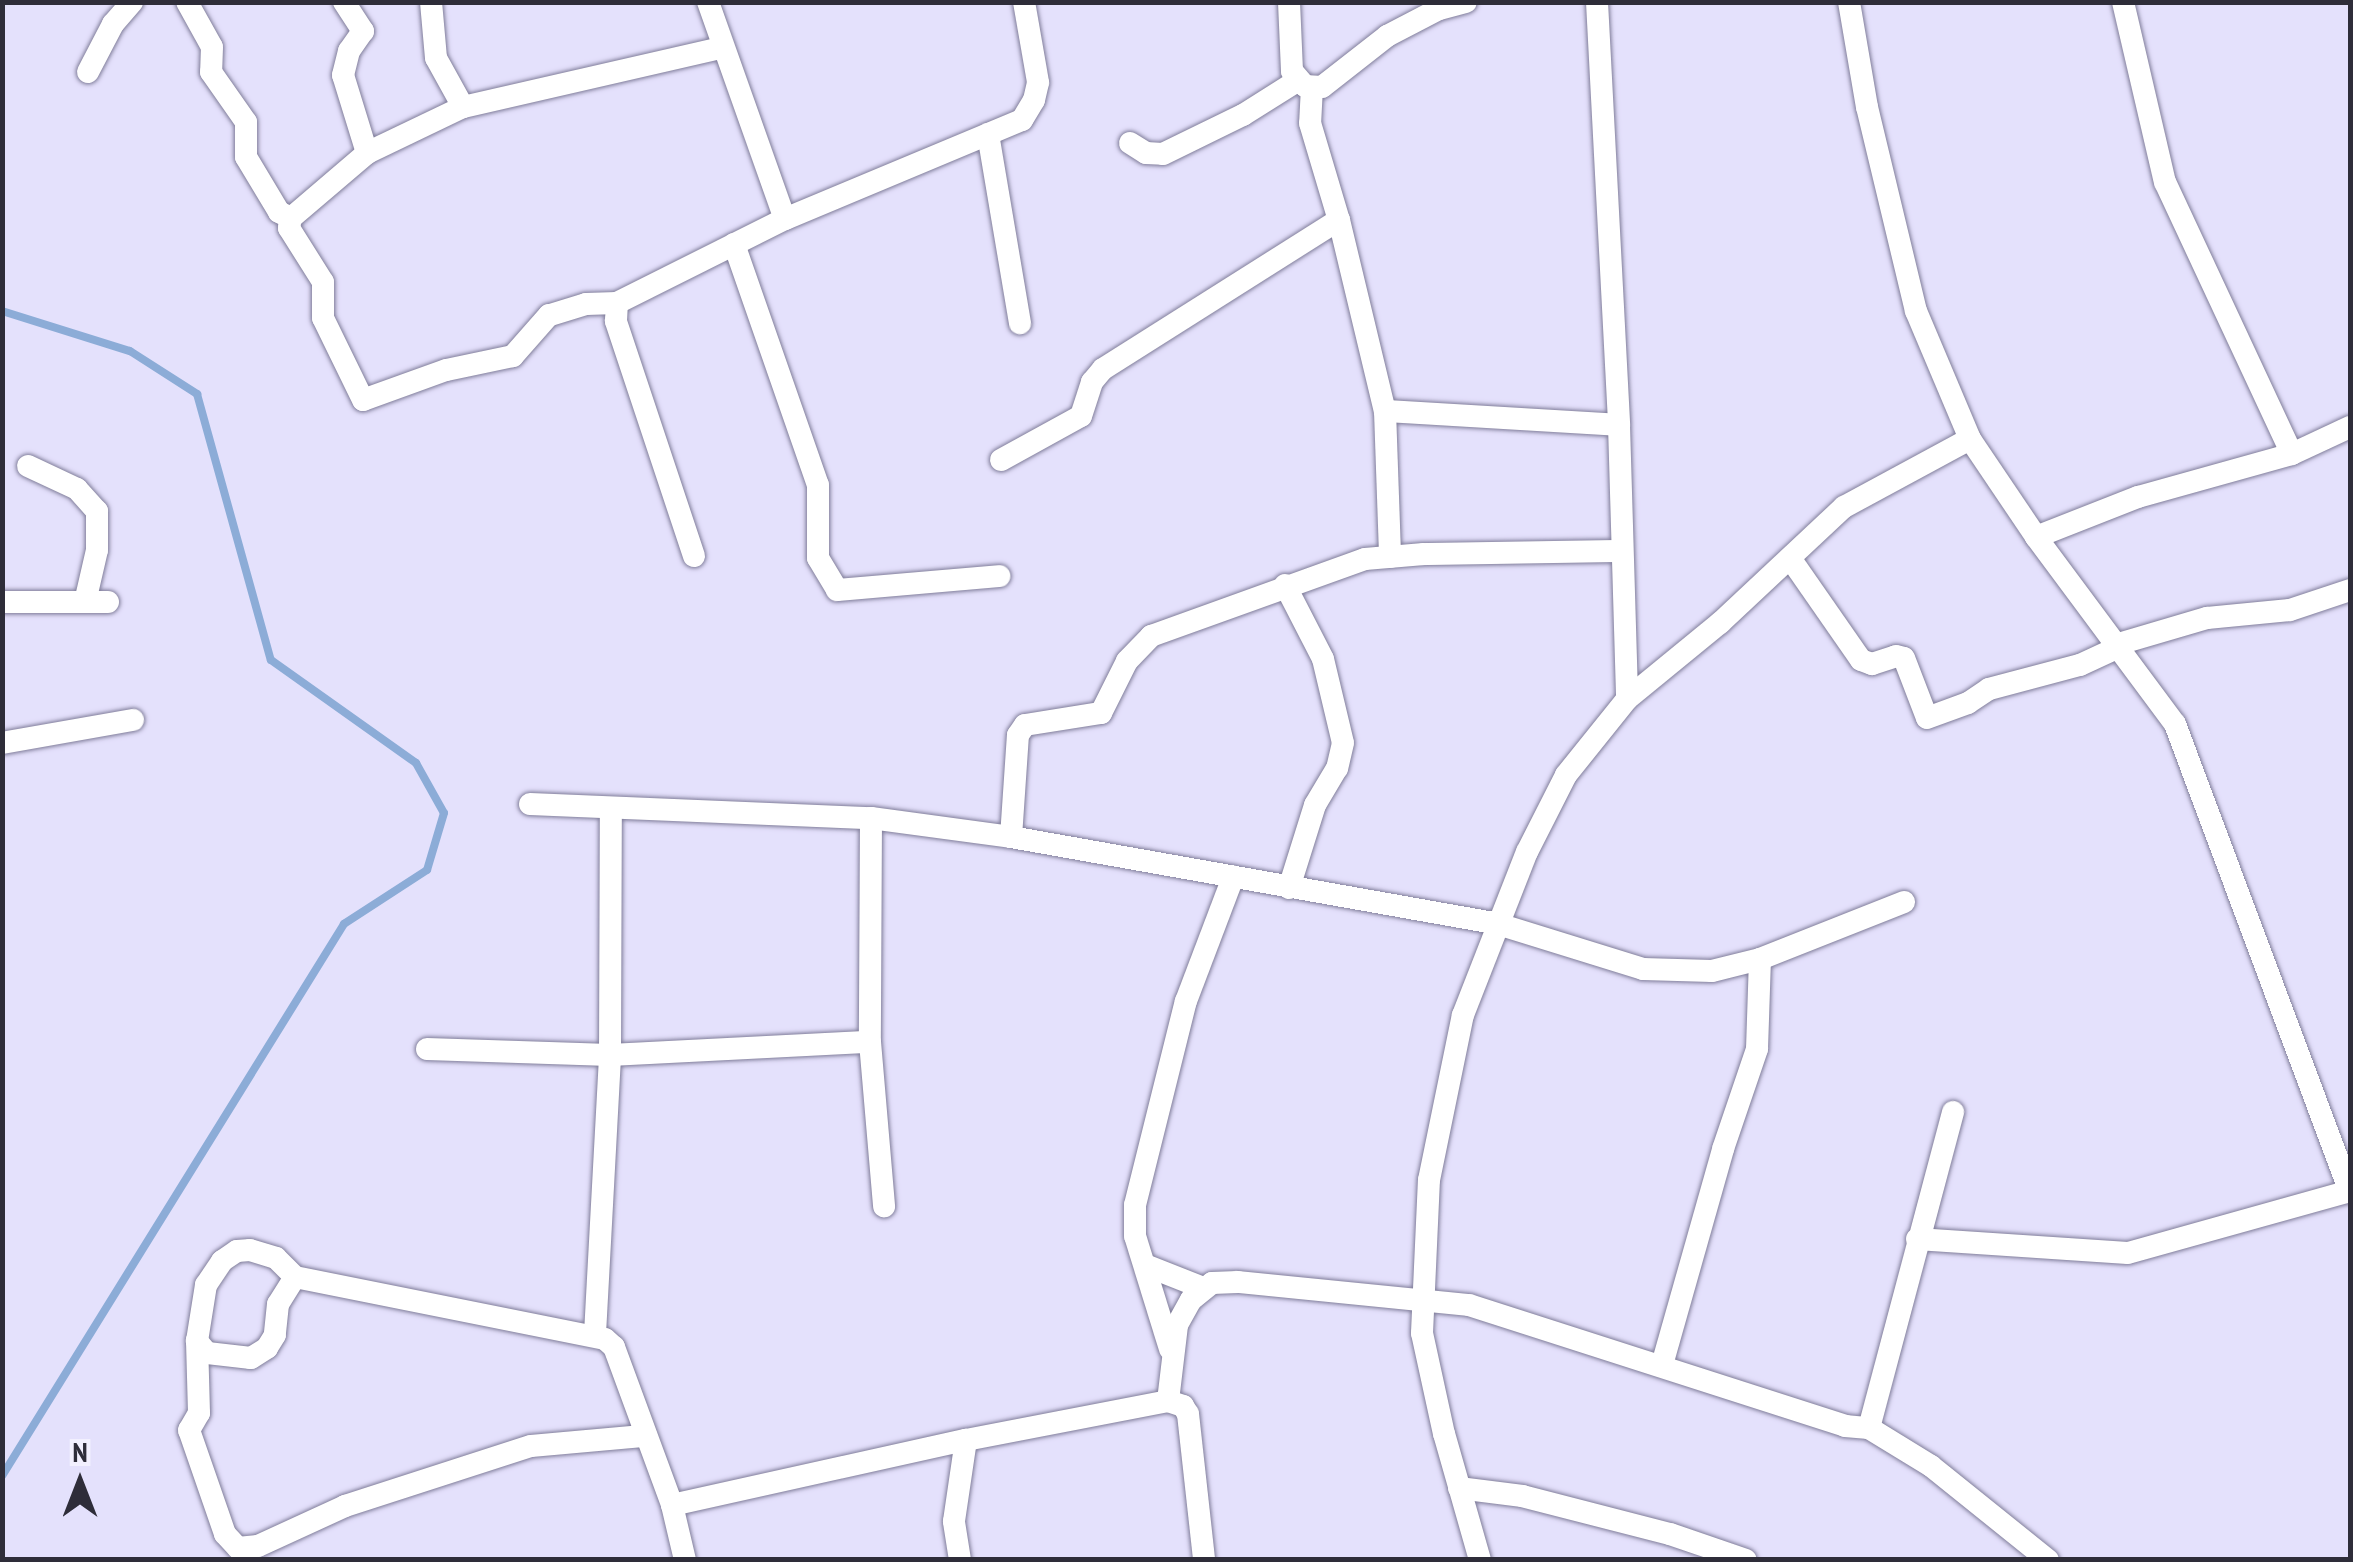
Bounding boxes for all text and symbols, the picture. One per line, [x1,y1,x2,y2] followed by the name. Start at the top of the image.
[30,1432,130,1532] north arrow
[72,1433,88,1470] text: N

